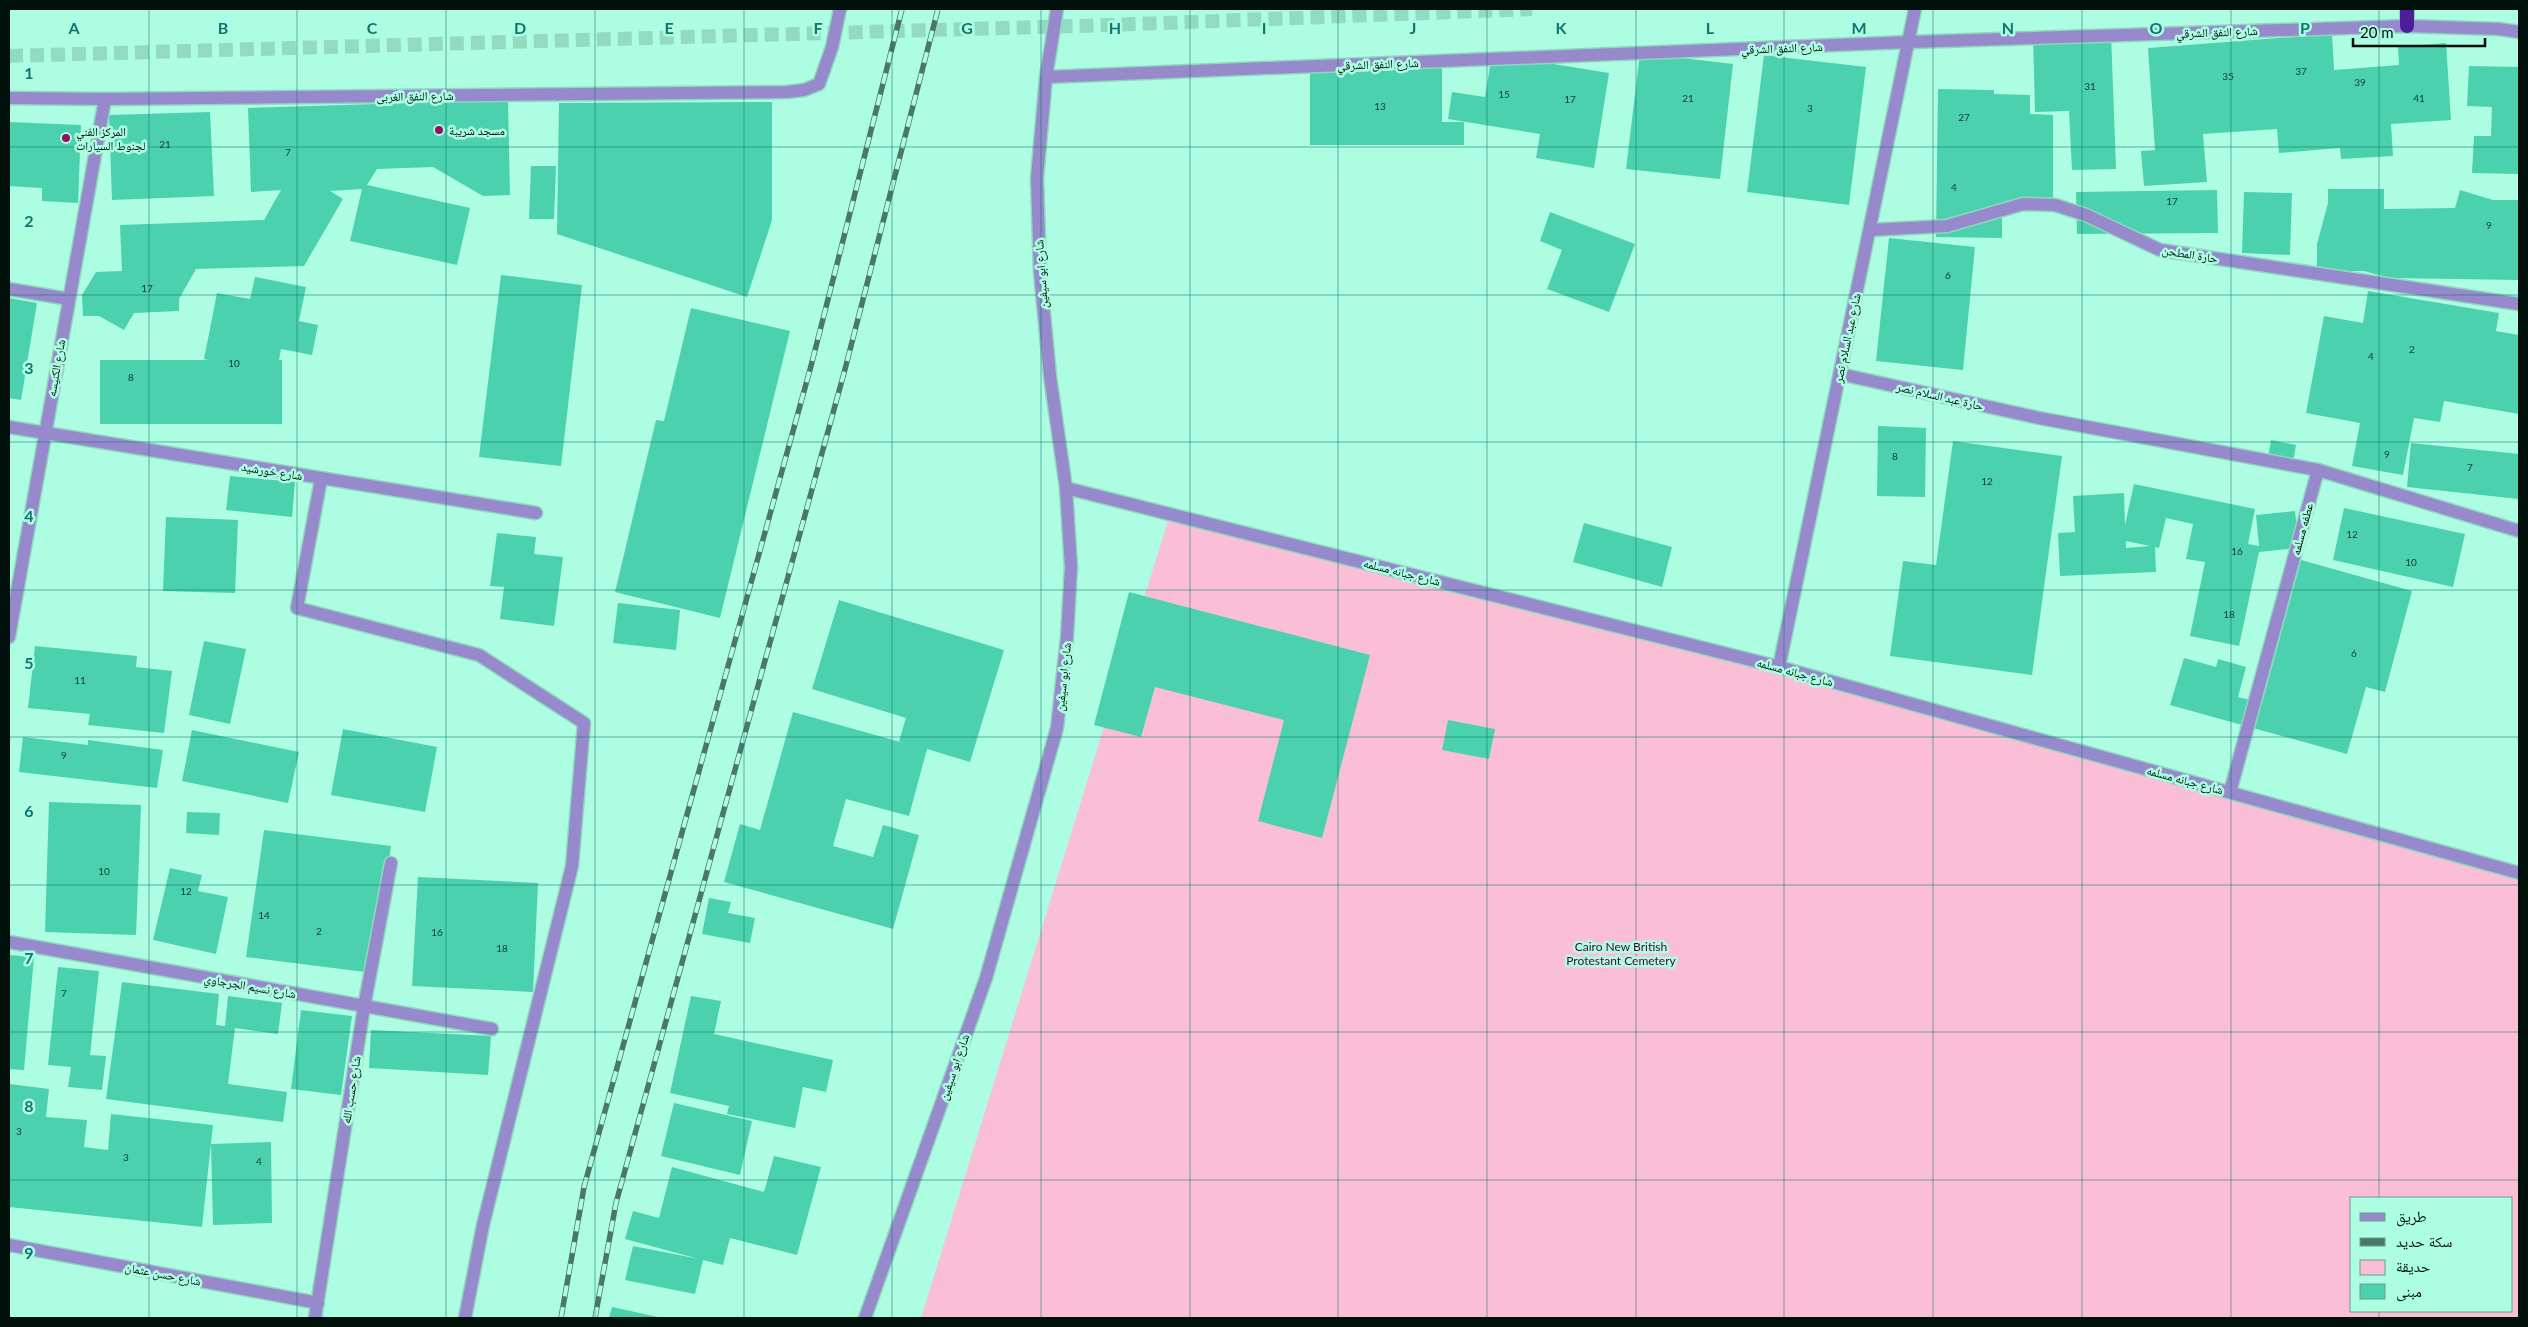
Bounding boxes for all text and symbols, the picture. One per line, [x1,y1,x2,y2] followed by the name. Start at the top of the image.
[2353,15,2486,47] scale bar
[67,18,80,37] text: A
[218,18,228,37] text: B
[367,18,378,37] text: C
[514,18,526,37] text: D
[664,18,674,37] text: E
[813,18,823,37] text: F
[961,18,973,37] text: G
[1109,18,1121,37] text: H
[1262,18,1266,37] text: I
[1410,18,1416,37] text: J
[1556,18,1568,37] text: K
[1706,18,1715,37] text: L
[1851,18,1867,37] text: M
[2002,18,2014,37] text: N
[2150,18,2163,37] text: O
[2300,18,2310,37] text: P
[2176,23,2258,44] street label: شارع النفق الشرقي
[2360,23,2394,41] text: 20 m
[1741,39,1823,60] street label: شارع النفق الشرقي
[1337,55,1419,76] street label: شارع النفق الشرقي
[24,63,34,82] text: 1
[2295,65,2307,77] house number: 37
[2222,70,2234,82] house number: 35
[2354,76,2366,88] house number: 39
[2084,80,2096,92] house number: 31
[376,88,454,105] street label: شارع النفق الغربى
[1498,88,1510,100] house number: 15
[1682,92,1694,104] house number: 21
[2413,92,2425,104] house number: 41
[1564,93,1576,105] house number: 17
[1374,100,1386,112] house number: 13
[1807,102,1813,114] house number: 3
[1958,111,1970,123] house number: 27
[449,123,505,138] place label: مسجد شريبة
[76,124,145,153] place label: المركز الفني لجنوط السيارات
[433,124,445,136] marker: مسجد شريبة
[60,132,72,144] marker: المركز الفني لجنوط السيارات
[159,138,171,150] house number: 21
[285,146,291,158] house number: 7
[1951,181,1957,193] house number: 4
[2166,195,2178,207] house number: 17
[24,211,34,230] text: 2
[2486,219,2492,231] house number: 9
[1031,239,1052,309] street label: شارع ابو سيفين
[2161,242,2219,266] street label: حارة المطحن
[1945,269,1951,281] house number: 6
[141,282,153,294] house number: 17
[1830,292,1865,385] street label: شارع عبد السلام نصر
[44,338,69,398] street label: شارع الكنيسه
[2409,343,2415,355] house number: 2
[2368,350,2374,362] house number: 4
[228,357,240,369] house number: 10
[24,358,34,377] text: 3
[128,371,134,383] house number: 8
[1894,378,1985,414] street label: حارة عبد السلام نصر
[2384,448,2390,460] house number: 9
[1892,450,1898,462] house number: 8
[240,459,304,484] street label: شارع خورشيد
[2467,461,2473,473] house number: 7
[1981,475,1993,487] house number: 12
[2288,501,2316,557] street label: عطفه مسلمه
[24,506,34,525] text: 4
[2346,528,2358,540] house number: 12
[2231,545,2243,557] house number: 16
[1362,555,1442,590] street label: شارع جبانه مسلمه
[2405,556,2417,568] house number: 10
[2223,608,2235,620] house number: 18
[1052,642,1075,712] street label: شارع ابو سيفين
[2351,647,2357,659] house number: 6
[24,653,34,672] text: 5
[1755,655,1835,690] street label: شارع جبانه مسلمه
[74,674,86,686] house number: 11
[61,749,67,761] house number: 9
[2145,763,2225,798] street label: شارع جبانه مسلمه
[24,801,34,820] text: 6
[98,865,110,877] house number: 10
[180,885,192,897] house number: 12
[258,909,270,921] house number: 14
[316,925,322,937] house number: 2
[431,926,443,938] house number: 16
[1566,939,1677,968] park label: Cairo New British Protestant Cemetery
[496,942,508,954] house number: 18
[24,948,34,967] text: 7
[202,971,297,1004] street label: شارع نسيم الجرجاوي
[61,987,67,999] house number: 7
[936,1032,973,1102] street label: شارع ابو سيفين
[338,1055,365,1125] street label: شارع حسب الله
[24,1096,34,1115] text: 8
[16,1125,22,1137] house number: 3
[123,1151,129,1163] house number: 3
[256,1155,262,1167] house number: 4
[2350,1197,2513,1312] legend
[2396,1207,2427,1227] text: طريق
[2396,1232,2452,1250] text: سكة حديد
[24,1243,34,1262] text: 9
[2396,1257,2431,1275] text: حديقة
[124,1259,202,1290] street label: شارع حسن عثمان
[2396,1282,2422,1302] text: مبنى

